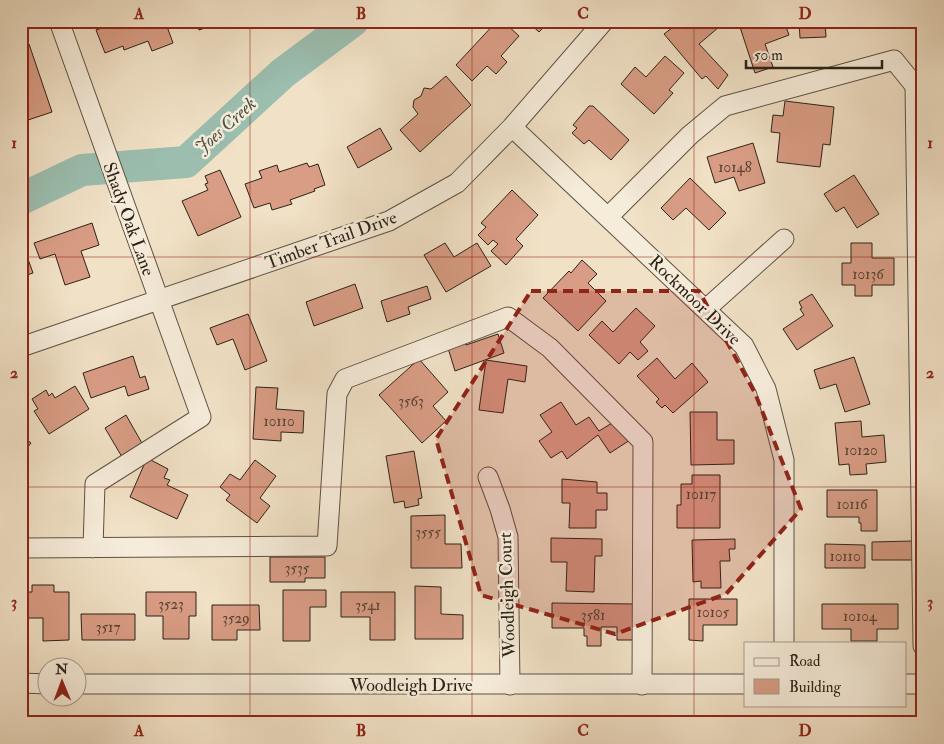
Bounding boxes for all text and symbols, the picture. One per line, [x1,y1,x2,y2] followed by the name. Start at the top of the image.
[133,4,145,24] text: A
[356,4,366,24] text: B
[577,4,589,24] text: C
[798,4,812,24] text: D
[746,38,883,70] scale bar
[754,46,783,65] text: 50 m
[190,92,261,160] water label: Joes Creek
[11,133,17,153] text: 1
[927,133,933,153] text: 1
[718,158,752,177] house number: 10148
[97,159,160,280] street label: Shady Oak Lane
[262,206,401,275] street label: Timber Trail Drive
[643,250,746,351] street label: Rockmoor Drive
[852,265,885,284] house number: 10136
[10,363,18,383] text: 2
[926,363,934,383] text: 2
[398,392,424,411] house number: 3563
[263,412,295,431] house number: 10110
[844,441,878,460] house number: 10120
[686,485,716,504] house number: 10117
[836,495,869,514] house number: 10116
[415,523,441,542] house number: 3555
[494,532,521,659] street label: Woodleigh Court
[829,547,861,566] house number: 10110
[285,559,310,578] house number: 3535
[11,592,17,612] text: 3
[927,592,933,612] text: 3
[158,595,184,614] house number: 3523
[355,596,381,615] house number: 3541
[697,603,730,622] house number: 10105
[581,606,605,625] house number: 3581
[843,607,878,626] house number: 10104
[222,609,250,628] house number: 3529
[96,618,120,637] house number: 3517
[744,642,906,706] legend
[789,652,821,671] text: Road
[38,656,88,706] north arrow
[54,661,69,678] text: N
[348,674,473,697] street label: Woodleigh Drive
[789,678,841,697] text: Building
[133,721,145,741] text: A
[356,721,366,741] text: B
[577,721,589,741] text: C
[798,721,812,741] text: D

